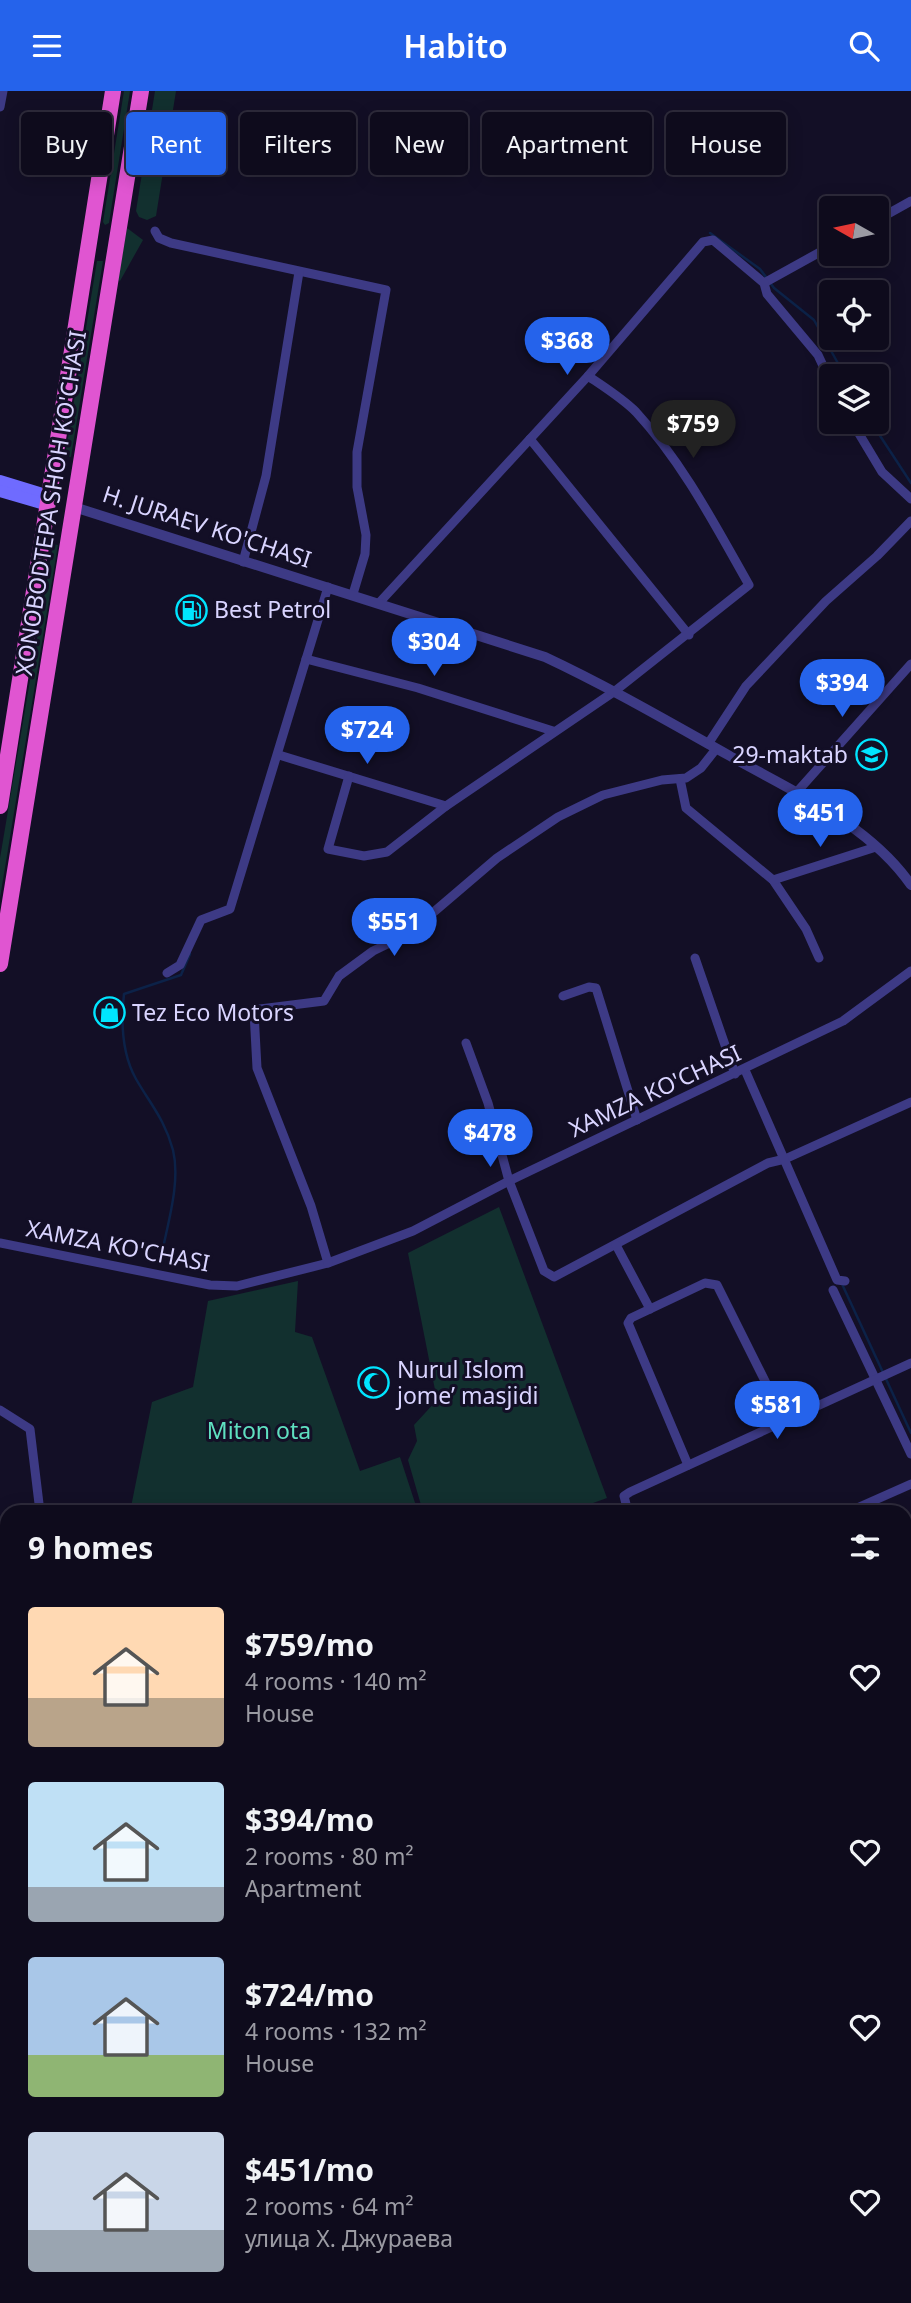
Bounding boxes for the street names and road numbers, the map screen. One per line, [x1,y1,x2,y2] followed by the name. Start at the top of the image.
[7,328,93,678] street label: XONOBODTEPA SHOH KO'CHASI
[99,477,316,575] street label: H. JURAEV KO'CHASI
[563,1036,746,1144] street label: XAMZA KO'CHASI
[24,1212,213,1279] street label: XAMZA KO'CHASI

